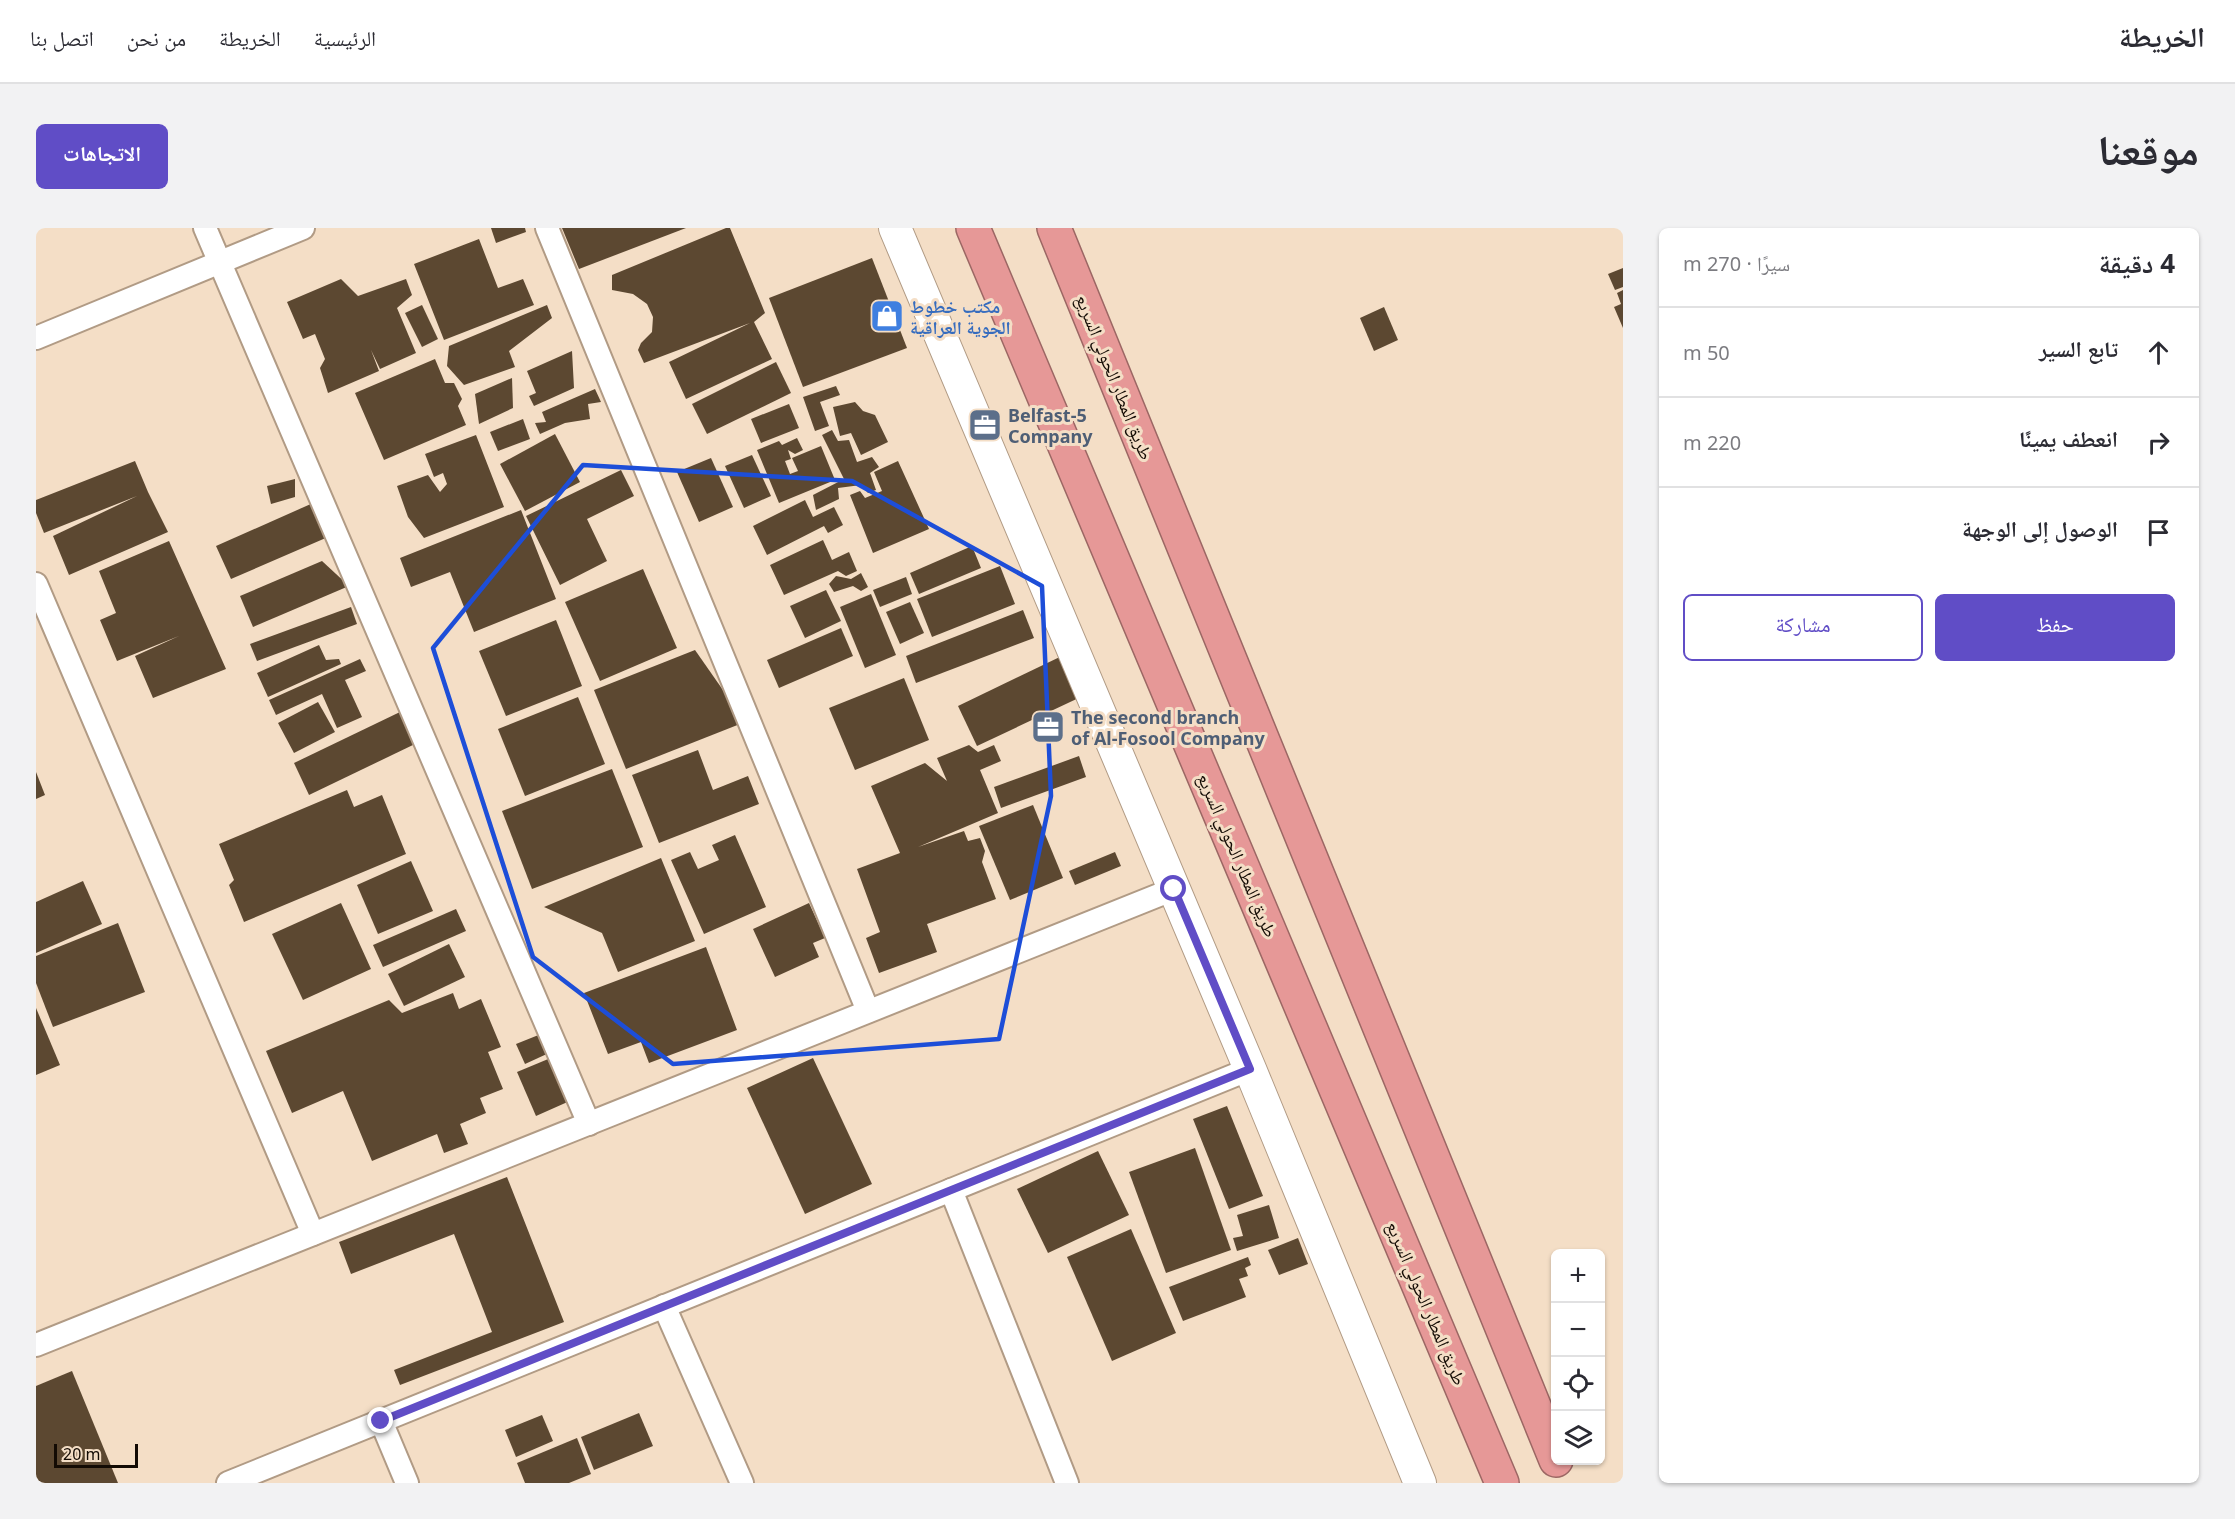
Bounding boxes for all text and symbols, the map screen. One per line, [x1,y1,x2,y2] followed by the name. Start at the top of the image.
[2119,17,2205,55] text: الخريطة
[30,24,94,52] text: اتصل بنا
[127,24,186,52] text: من نحن
[219,24,281,52] text: الخريطة
[314,24,376,52] text: الرئيسية
[2098,120,2199,177] text: موقعنا
[36,124,168,189] button: الاتجاهات
[2099,245,2175,281] text: 4 دقيقة
[1683,250,1790,277] text: سيرًا · 270 m
[1068,291,1159,464] street label: طريق المطار الحولي السريع
[910,294,1011,339] place label: مكتب خطوط الجوية العراقية
[869,298,905,334] shop icon: مكتب خطوط الجوية العراقية
[2039,333,2118,363] text: تابع السير
[2142,336,2175,369] icon: ahead
[1683,339,1730,366] text: 50 m
[1008,403,1093,448] place label: Belfast-5 Company
[967,407,1003,443] office icon: Belfast-5 Company
[2019,423,2118,453] text: انعطف يمينًا
[2142,426,2175,459] icon: right
[1683,429,1741,456] text: 220 m
[1962,513,2118,543] text: الوصول إلى الوجهة
[2142,516,2175,549] icon: arrive
[1683,594,1923,661] button: مشاركة
[1935,594,2175,661] button: حفظ
[1071,705,1265,750] place label: The second branch of Al-Fosool Company
[1030,709,1066,745] office icon: The second branch of Al-Fosool Company
[1189,769,1283,942] street label: طريق المطار الحولي السريع
[1160,875,1186,901] route start
[1378,1217,1472,1390] street label: طريق المطار الحولي السريع
[1551,1249,1605,1465] map controls
[1551,1249,1605,1303] button: +
[1551,1303,1605,1357] button: −
[1551,1357,1605,1411] button: locate
[367,1407,393,1433] route end
[1551,1411,1605,1465] button: layers
[54,1441,138,1468] scale bar
[63,1443,100,1465] text: 20 m

